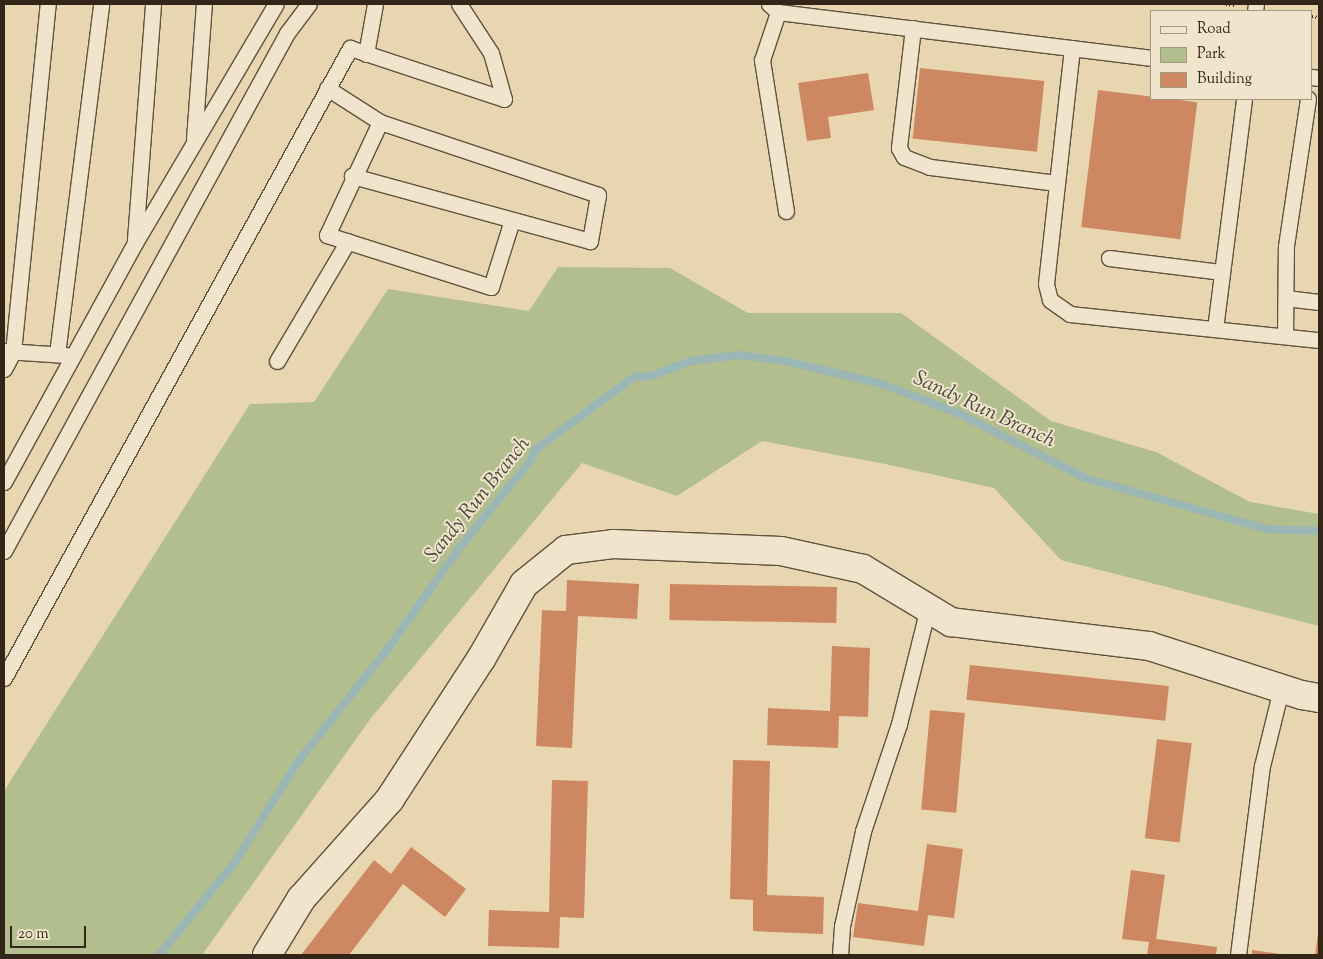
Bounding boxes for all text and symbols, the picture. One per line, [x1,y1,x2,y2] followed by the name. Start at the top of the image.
[1150,10,1313,100] legend
[1197,19,1231,40] text: Road
[1197,44,1226,65] text: Park
[1197,69,1252,90] text: Building
[909,366,1059,454] water label: Sandy Run Branch
[420,432,536,568] water label: Sandy Run Branch
[12,916,89,948] scale bar
[18,924,49,945] text: 20 m

